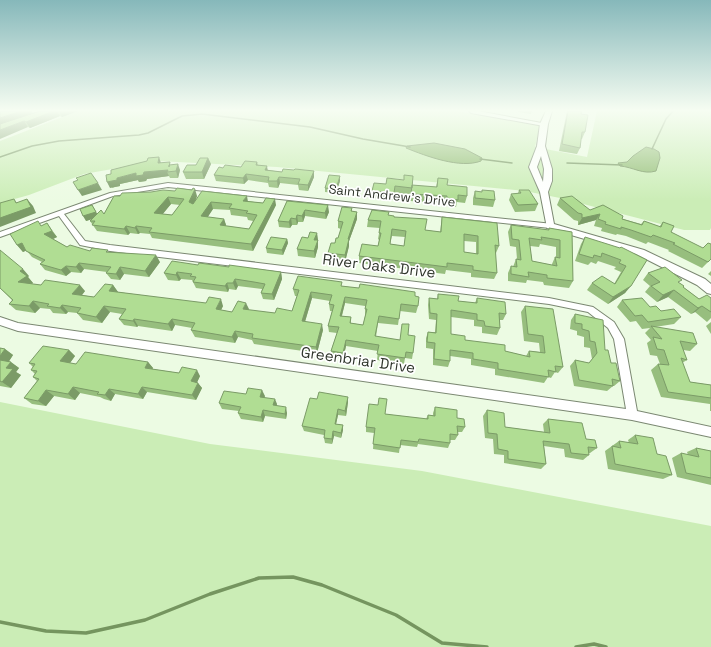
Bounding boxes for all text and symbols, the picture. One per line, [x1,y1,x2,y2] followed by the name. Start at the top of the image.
[328,180,456,211] street label: Saint Andrew's Drive
[322,249,437,282] street label: River Oaks Drive
[300,342,417,377] street label: Greenbriar Drive

